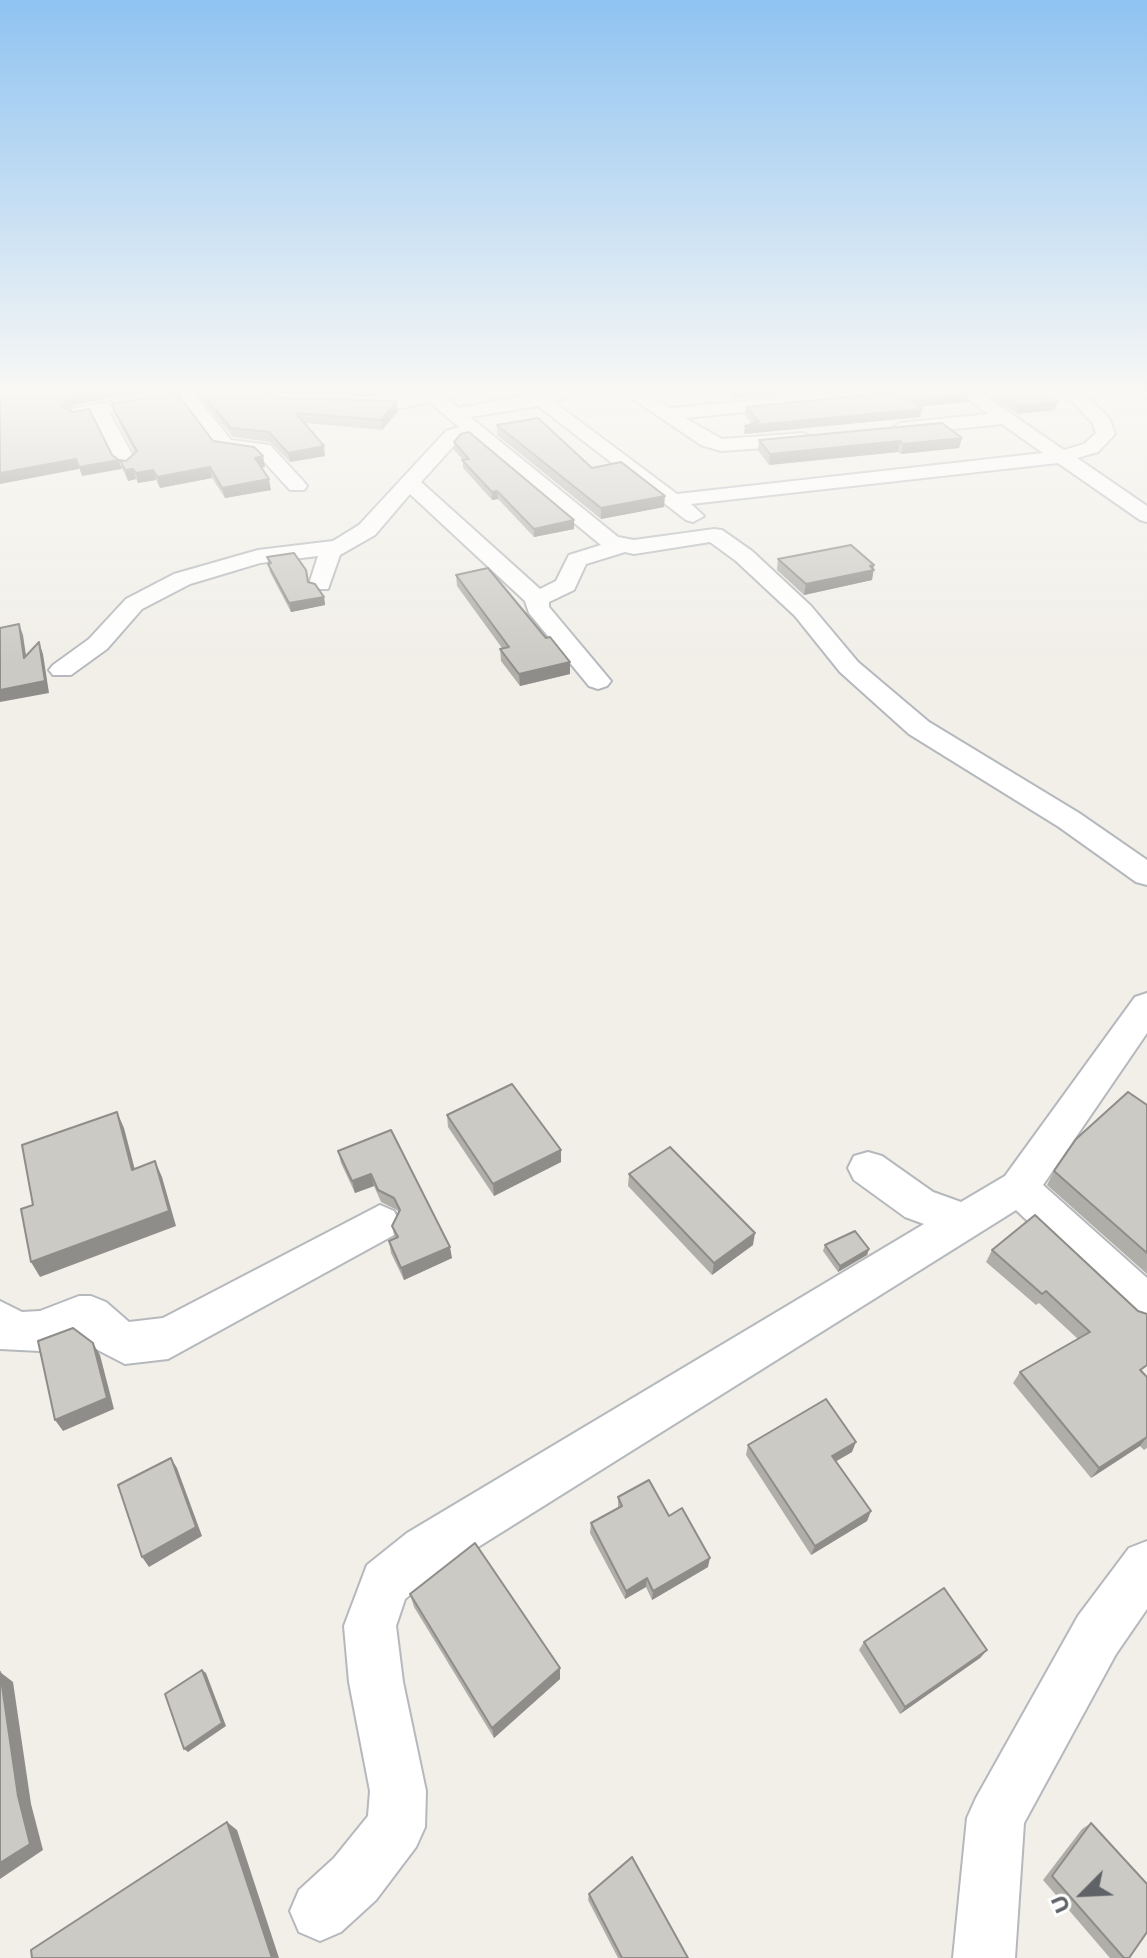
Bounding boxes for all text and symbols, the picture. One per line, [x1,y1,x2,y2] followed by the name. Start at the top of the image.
[1043,1854,1123,1934] north arrow
[1045,1891,1076,1917] text: U

